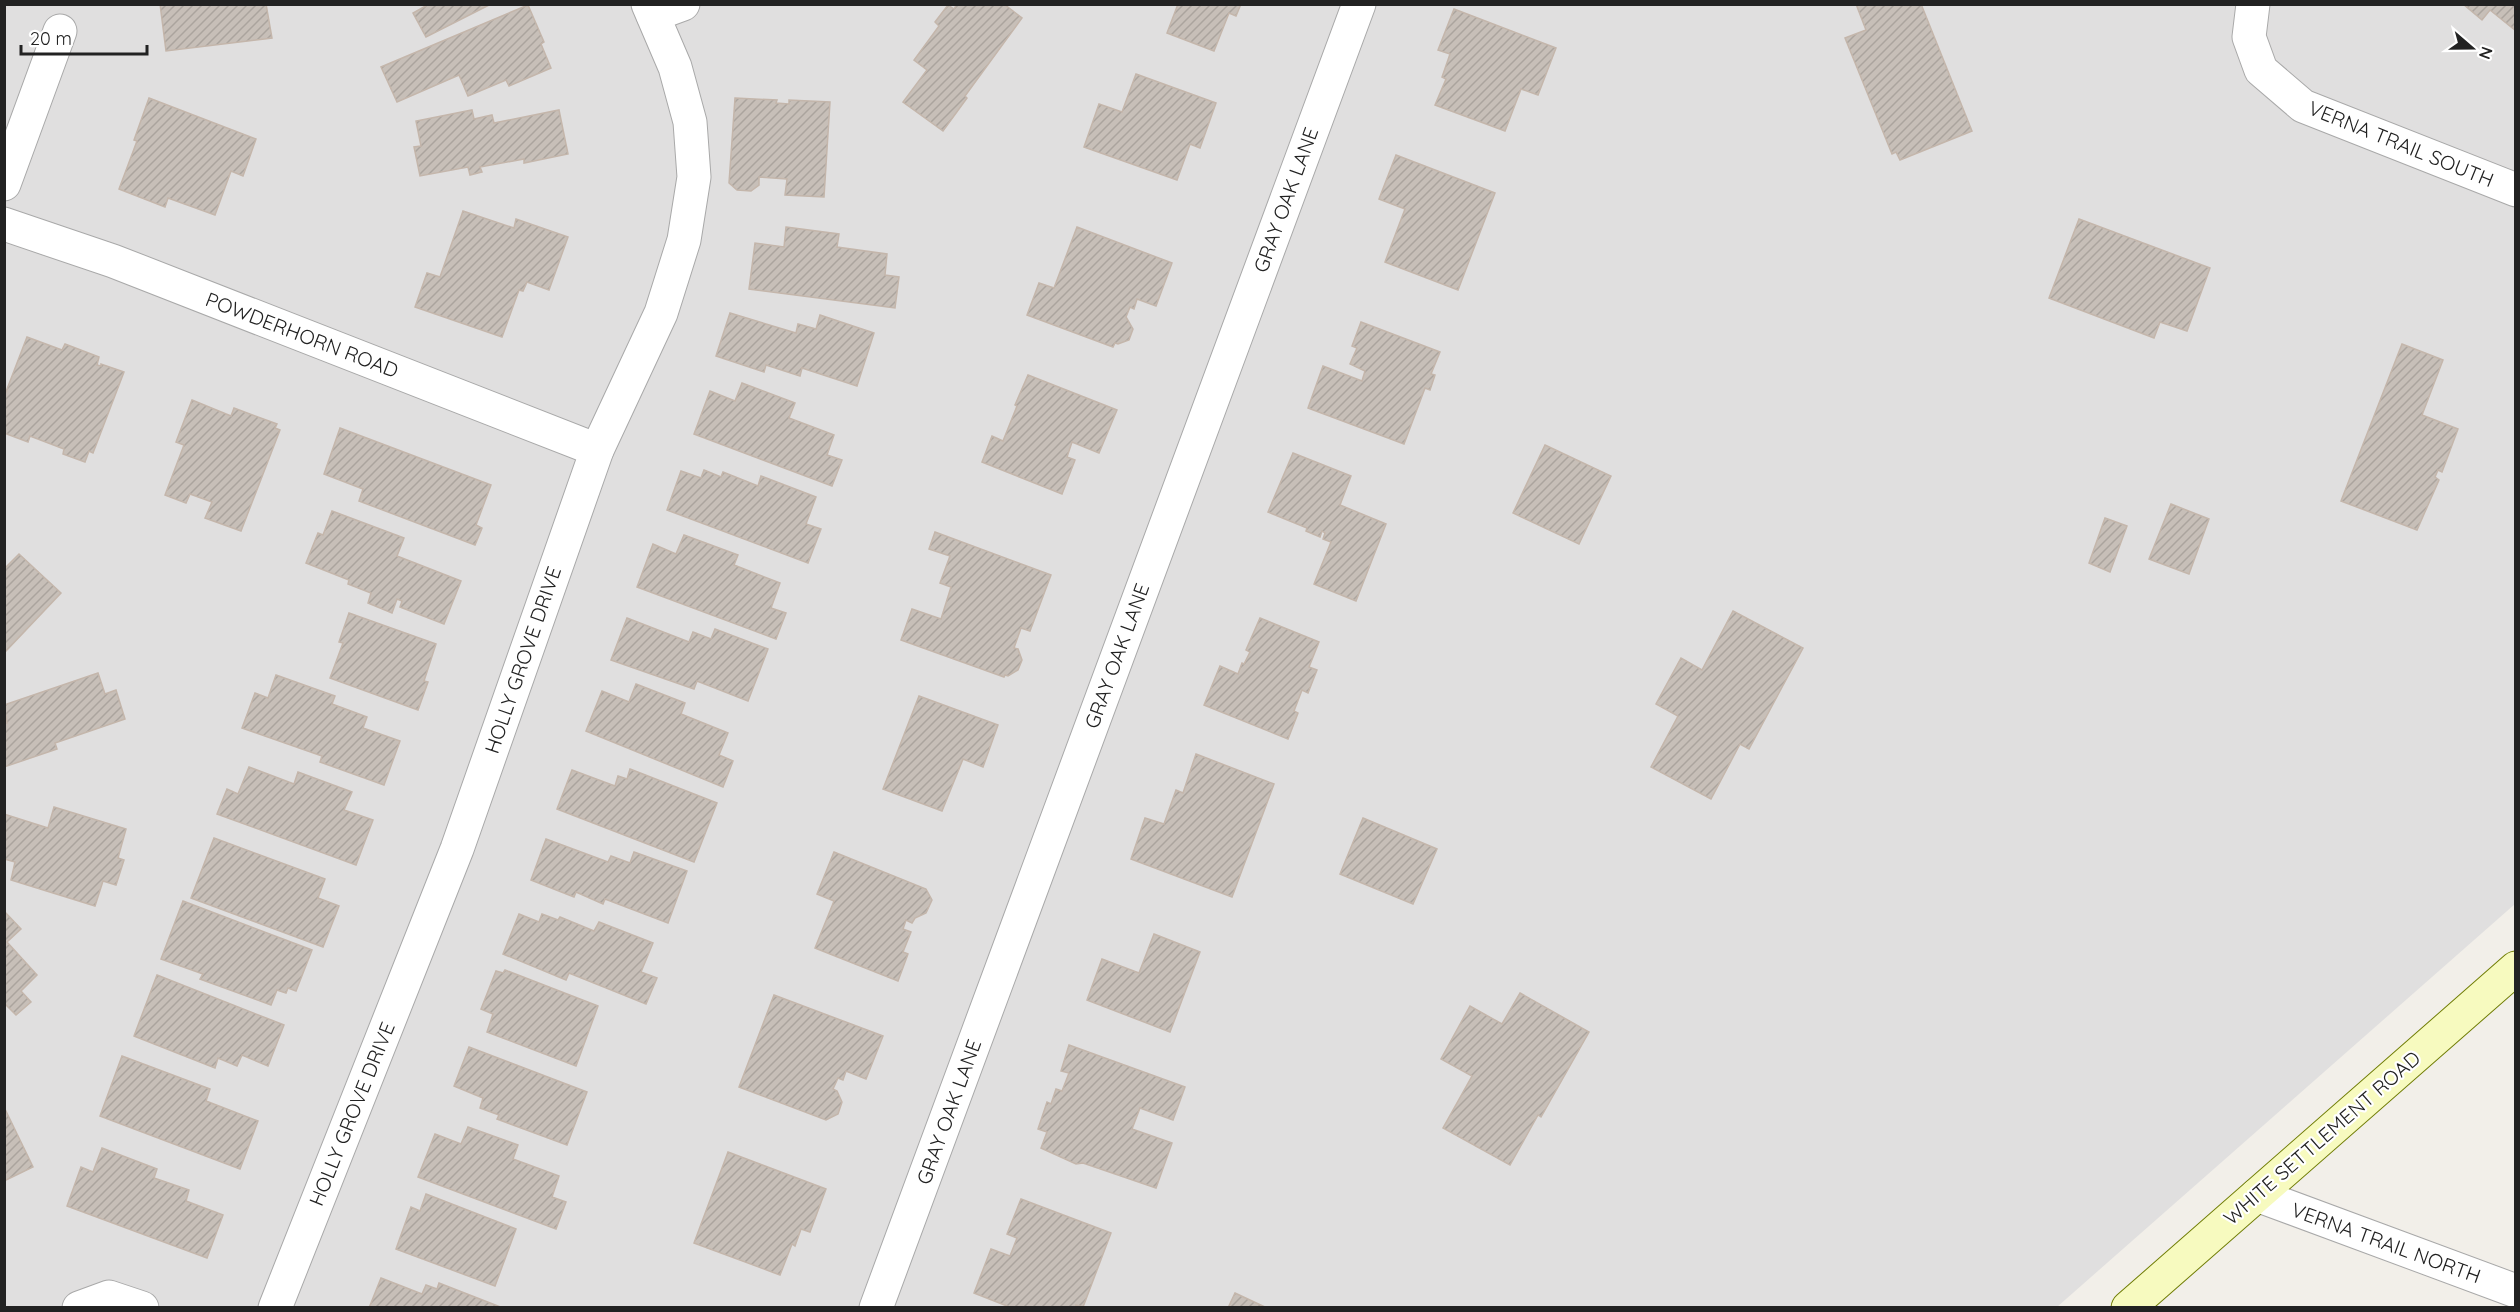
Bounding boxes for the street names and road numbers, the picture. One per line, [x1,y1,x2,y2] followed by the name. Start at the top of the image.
[2305,95,2498,192] street label: VERNA TRAIL SOUTH
[1248,124,1323,276] street label: GRAY OAK LANE
[202,286,402,383] street label: POWDERHORN ROAD
[479,563,566,757] street label: HOLLY GROVE DRIVE
[1079,580,1154,732] street label: GRAY OAK LANE
[303,1018,400,1209] street label: HOLLY GROVE DRIVE
[911,1036,986,1188] street label: GRAY OAK LANE
[2218,1045,2425,1230] street label: WHITE SETTLEMENT ROAD
[2288,1197,2484,1288] street label: VERNA TRAIL NORTH

